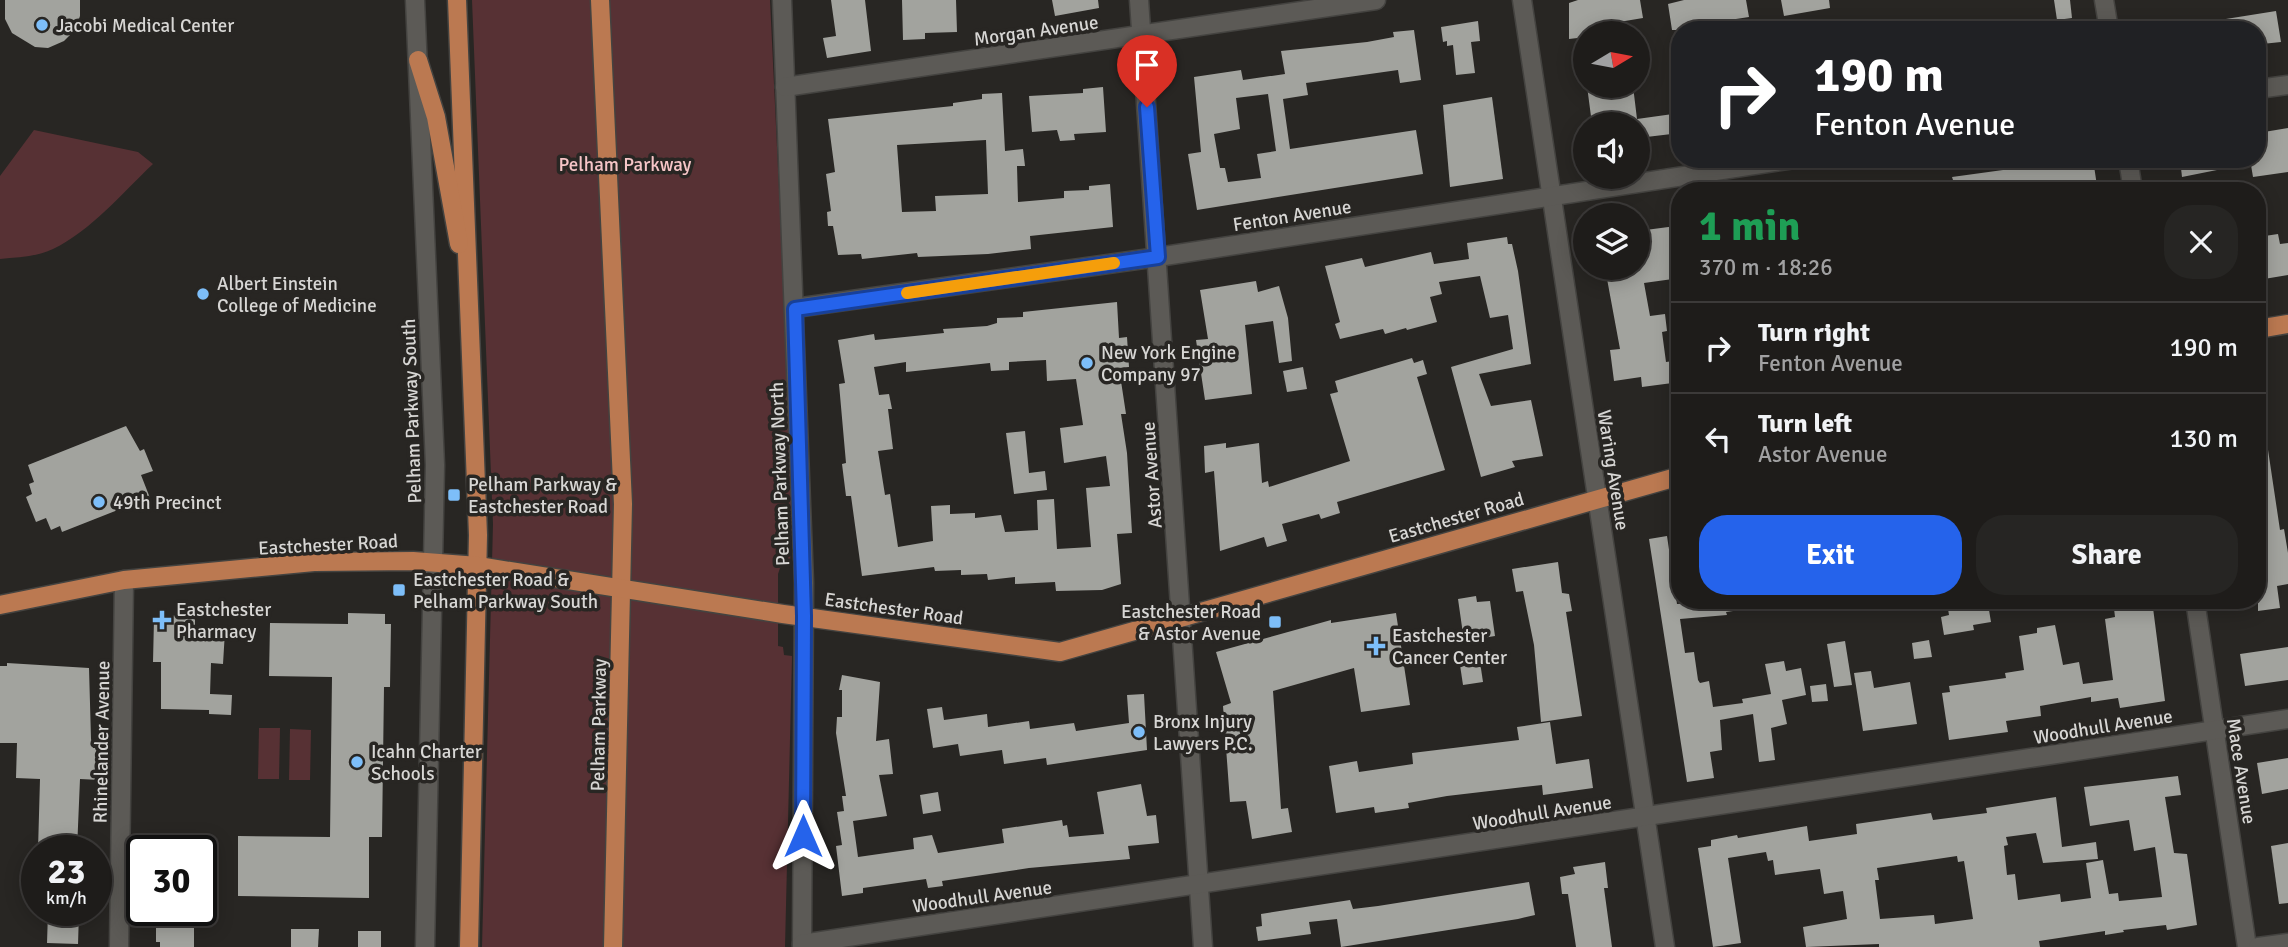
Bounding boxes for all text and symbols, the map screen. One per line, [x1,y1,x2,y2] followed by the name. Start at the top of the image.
[972,10,1100,52] street label: Morgan Avenue
[56,14,234,38] place label: Jacobi Medical Center
[34,17,50,33] marker: Jacobi Medical Center
[1573,21,1650,98] north arrow
[1573,21,1650,280] map controls
[1117,35,1177,107] pin
[1814,45,1944,105] text: 190 m
[1128,46,1166,84] icon: arrive
[1699,49,1790,140] icon: right
[1814,105,2015,144] text: Fenton Avenue
[1573,112,1650,189] button: sound
[559,153,692,177] park label: Pelham Parkway
[1231,195,1353,237] street label: Fenton Avenue
[1699,201,1800,252] text: 1 min
[1573,203,1650,280] button: layers
[2164,205,2238,279] button: close
[1699,253,1833,282] text: 370 m · 18:26
[217,272,377,318] place label: Albert Einstein College of Medicine
[195,286,211,302] marker: Albert Einstein College of Medicine
[1758,317,1870,349] text: Turn right
[397,318,427,504] street label: Pelham Parkway South
[1699,329,1737,367] icon: right
[2169,332,2238,364] text: 190 m
[1101,341,1236,387] place label: New York Engine Company 97
[1758,349,1903,378] text: Fenton Avenue
[1079,355,1095,371] marker: New York Engine Company 97
[765,381,795,566] street label: Pelham Parkway North
[1592,408,1634,532] street label: Waring Avenue
[1758,408,1852,440] text: Turn left
[1699,420,1737,458] icon: left
[1136,421,1168,529] street label: Astor Avenue
[2169,423,2238,455] text: 130 m
[1758,440,1887,469] text: Astor Avenue
[468,473,617,519] place label: Pelham Parkway & Eastchester Road
[446,487,462,503] marker: Pelham Parkway & Eastchester Road
[1386,487,1527,549] street label: Eastchester Road
[113,491,222,515] place label: 49th Precinct
[91,494,107,510] marker: 49th Precinct
[1699,515,1962,595] button: Exit
[1976,515,2238,595] button: Share
[258,529,399,561] street label: Eastchester Road
[413,568,598,614] place label: Eastchester Road & Pelham Parkway South
[391,582,407,598] marker: Eastchester Road & Pelham Parkway South
[823,587,965,631] street label: Eastchester Road
[176,598,271,644] place label: Eastchester Pharmacy
[1121,600,1261,646] place label: Eastchester Road & Astor Avenue
[154,612,170,628] marker: Eastchester Pharmacy
[1267,614,1283,630] marker: Eastchester Road & Astor Avenue
[1392,624,1507,670] place label: Eastchester Cancer Center
[1366,636,1386,656] marker: Eastchester Cancer Center
[586,658,612,792] street label: Pelham Parkway
[89,661,115,824] street label: Rhinelander Avenue
[2032,704,2174,750] street label: Woodhull Avenue
[1153,710,1253,756] place label: Bronx Injury Lawyers P.C.
[2221,716,2261,826] street label: Mace Avenue
[1131,724,1147,740] marker: Bronx Injury Lawyers P.C.
[371,740,482,786] place label: Icahn Charter Schools
[349,754,365,770] marker: Icahn Charter Schools
[1471,790,1613,836] street label: Woodhull Avenue
[766,799,840,873] position arrow
[126,835,217,926] speed limit sign: 30
[48,850,85,893] text: 23
[911,875,1053,919] street label: Woodhull Avenue
[46,887,87,909] text: km/h

